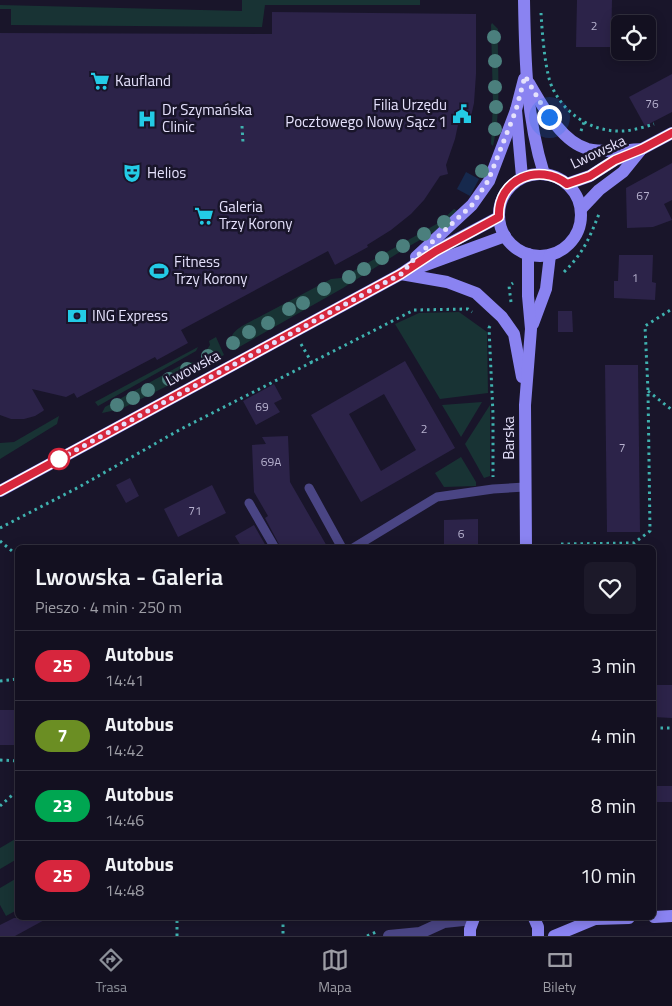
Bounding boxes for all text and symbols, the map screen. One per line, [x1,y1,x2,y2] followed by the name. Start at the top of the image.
[611,15,656,60] map controls
[611,15,656,60] button: locate
[591,16,597,35] house number: 2
[115,69,171,92] place label: Kaufland
[89,70,111,92] supermarket icon: Kaufland
[285,93,447,133] place label: Filia Urzędu Pocztowego Nowy Sącz 1
[645,94,659,113] house number: 76
[162,98,253,138] place label: Dr Szymańska Clinic
[451,103,473,125] public building icon: Filia Urzędu Pocztowego Nowy Sącz 1
[537,105,562,130] your location
[136,108,158,130] hospital icon: Dr Szymańska Clinic
[566,128,630,174] street label: Lwowska
[147,161,186,184] place label: Helios
[121,162,143,184] theatre icon: Helios
[636,186,650,205] house number: 67
[219,195,293,235] place label: Galeria Trzy Korony
[193,205,215,227] supermarket icon: Galeria Trzy Korony
[174,250,248,290] place label: Fitness Trzy Korony
[148,260,170,282] sports icon: Fitness Trzy Korony
[632,268,638,287] house number: 1
[92,304,168,327] place label: ING Express
[66,305,88,327] bank icon: ING Express
[161,343,225,392] street label: Lwowska
[255,397,269,416] house number: 69
[497,416,520,460] street label: Barska
[421,419,427,438] house number: 2
[619,438,625,457] house number: 7
[48,448,70,470] unlabelled marker
[261,452,281,471] house number: 69A
[188,501,202,520] house number: 71
[458,524,465,543] house number: 6
[35,558,223,594] text: Lwowska - Galeria
[584,562,636,614] button: heart
[35,595,182,619] text: Pieszo · 4 min · 250 m
[105,639,174,668] text: Autobus
[591,651,636,680] text: 3 min
[52,652,73,679] text: 25
[105,668,144,692] text: 14:41
[105,709,174,738] text: Autobus
[591,721,636,750] text: 4 min
[57,722,68,749] text: 7
[105,738,144,762] text: 14:42
[105,779,174,808] text: Autobus
[591,791,636,820] text: 8 min
[52,792,73,819] text: 23
[105,808,144,832] text: 14:46
[105,849,174,878] text: Autobus
[580,861,636,890] text: 10 min
[52,862,73,889] text: 25
[105,878,144,902] text: 14:48
[96,946,127,997] tab: Trasa
[318,946,352,997] tab: Mapa
[543,946,576,997] tab: Bilety

